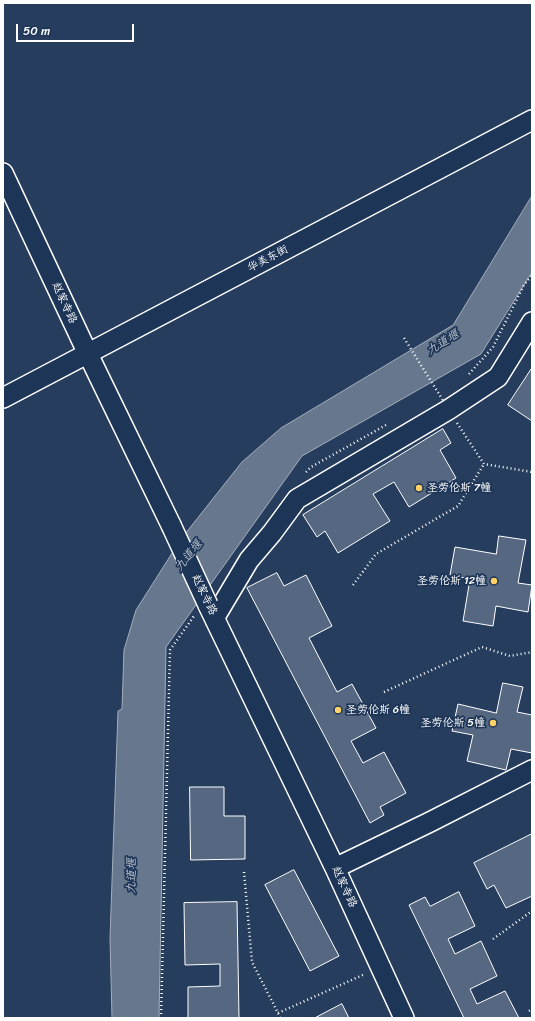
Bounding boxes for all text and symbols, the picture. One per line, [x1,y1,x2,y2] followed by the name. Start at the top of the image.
[18,16,136,42] scale bar
[23,20,50,42] text: 50 m
[245,243,291,275] street label: 华美东街
[49,280,79,326] street label: 赵家寺路
[424,327,462,359] water label: 九道堰
[427,481,491,495] place label: 圣劳伦斯 7幢
[414,483,424,493] marker: 圣劳伦斯 7幢
[172,537,206,575] water label: 九道堰
[188,572,220,618] street label: 赵家寺路
[417,574,486,588] place label: 圣劳伦斯 12幢
[489,576,499,586] marker: 圣劳伦斯 12幢
[346,703,410,717] place label: 圣劳伦斯 6幢
[333,705,343,715] marker: 圣劳伦斯 6幢
[420,716,485,730] place label: 圣劳伦斯 5幢
[488,718,498,728] marker: 圣劳伦斯 5幢
[124,858,140,894] water label: 九道堰
[329,864,359,910] street label: 赵家寺路

